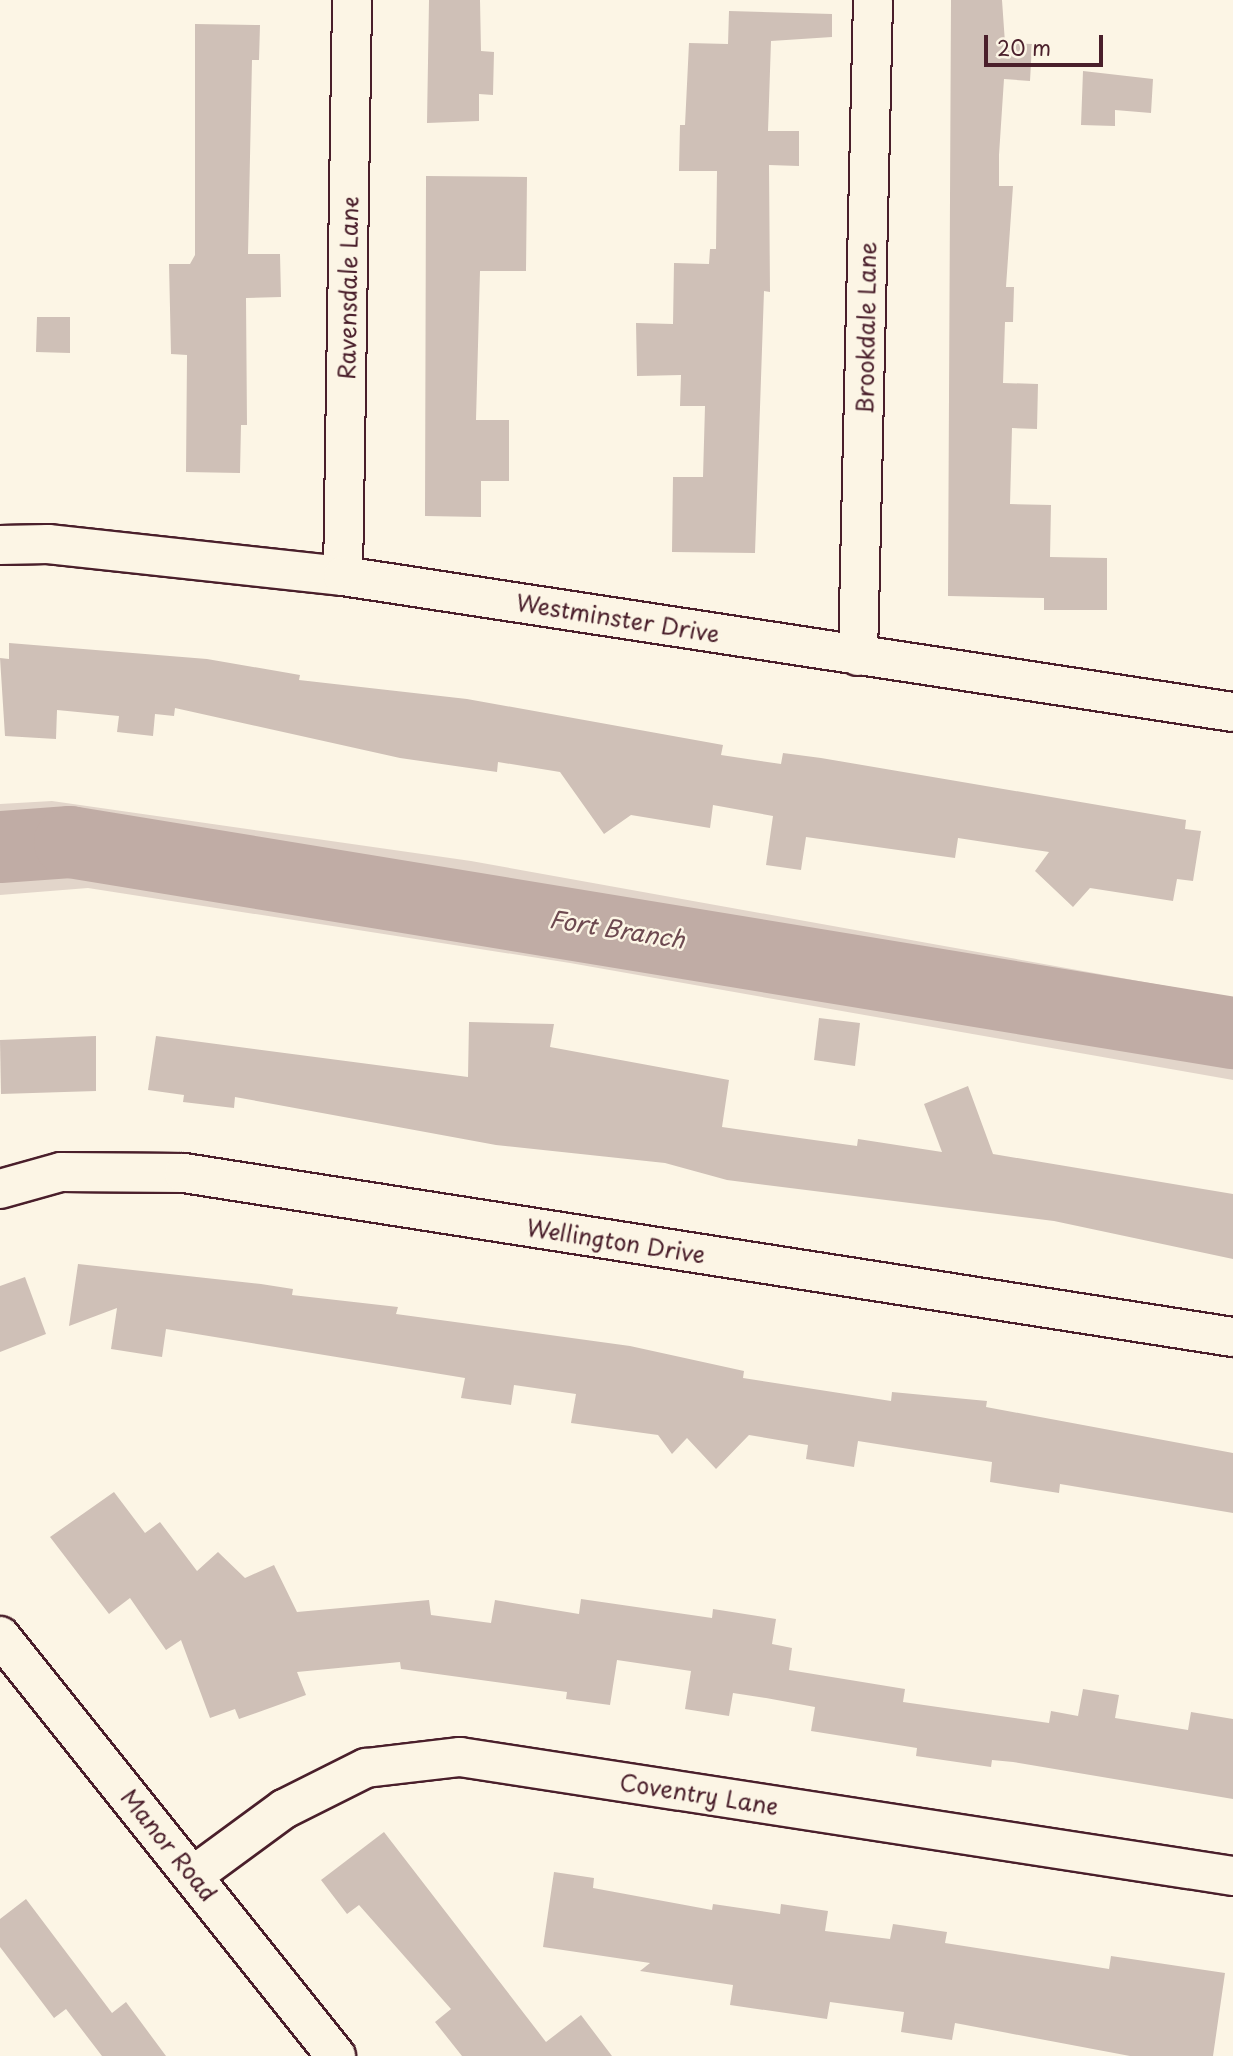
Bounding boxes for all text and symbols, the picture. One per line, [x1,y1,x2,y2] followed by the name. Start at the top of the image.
[988,21,1107,65] scale bar
[997,31,1051,63] text: 20 m
[333,195,363,381] street label: Ravensdale Lane
[851,241,881,415] street label: Brookdale Lane
[515,588,721,648] street label: Westminster Drive
[547,904,687,954] water label: Fort Branch
[524,1213,708,1269] street label: Wellington Drive
[617,1768,781,1820] street label: Coventry Lane
[115,1783,223,1907] street label: Manor Road

